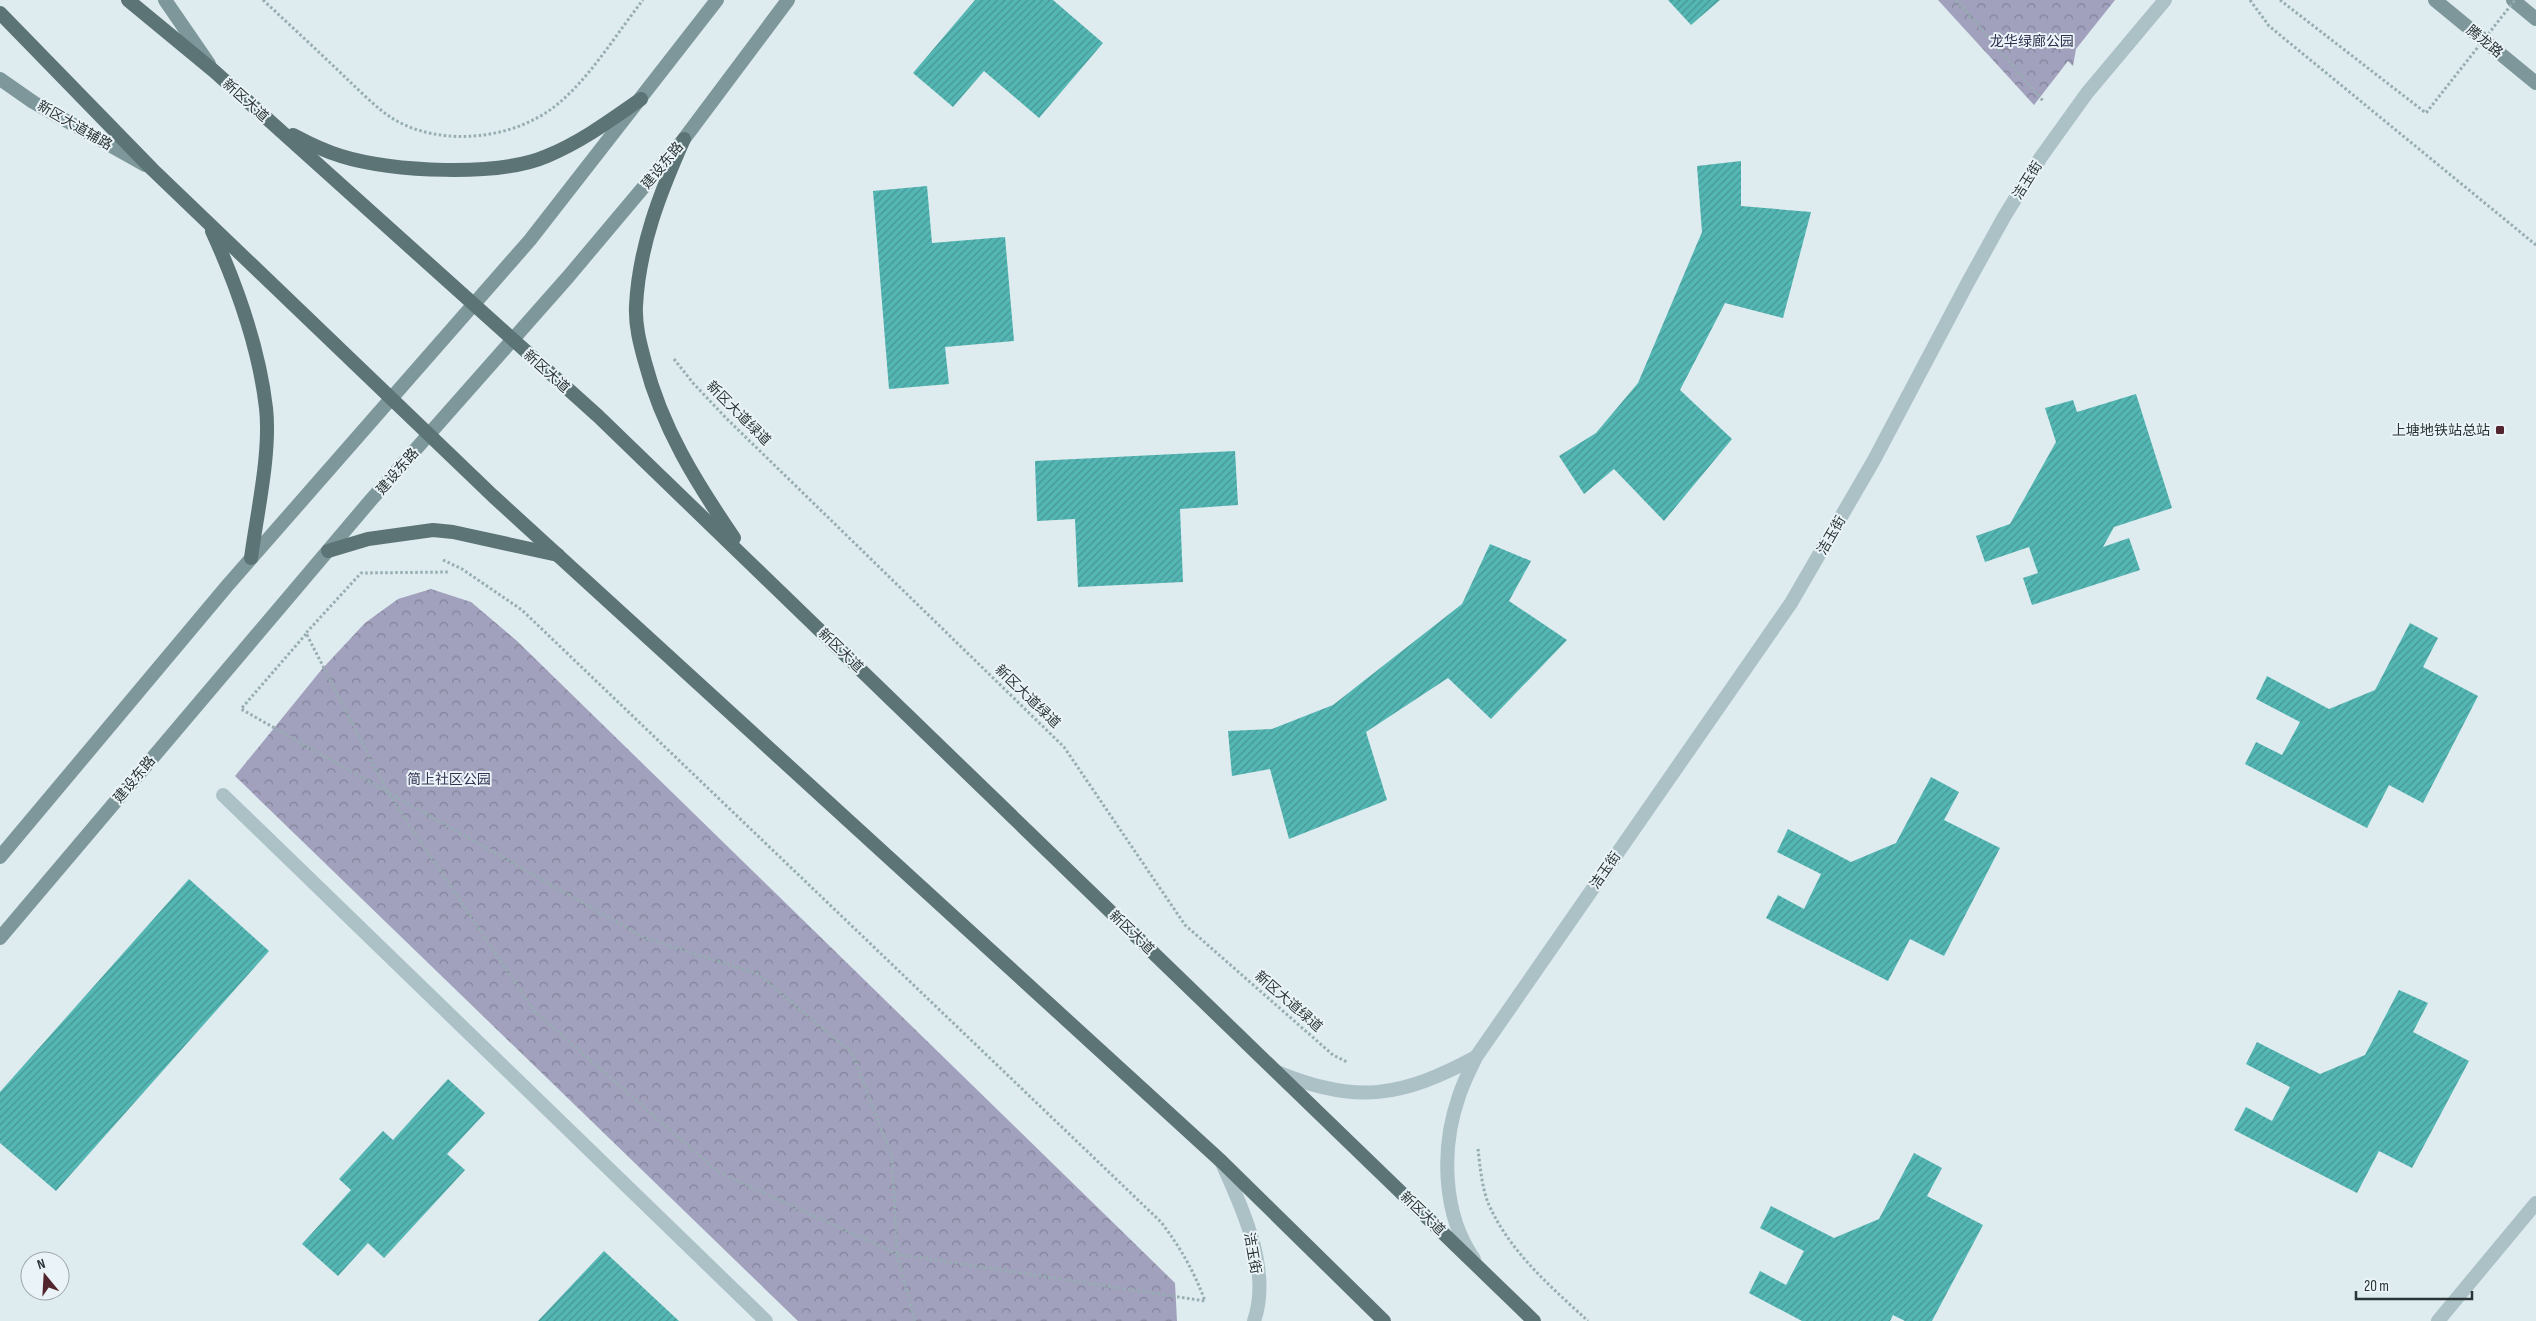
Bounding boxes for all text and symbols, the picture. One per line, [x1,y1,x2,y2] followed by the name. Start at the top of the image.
[2463,22,2506,61] street label: 腾龙路
[1990,33,2074,50] park label: 龙华绿廊公园
[219,75,272,125] street label: 新区大道
[34,97,115,154] street label: 新区大道辅路
[638,138,687,192] street label: 建设东路
[2009,158,2046,203] street label: 洁玉街
[520,346,573,396] street label: 新区大道
[703,378,774,449] street label: 新区大道绿道
[2392,422,2490,439] place label: 上塘地铁站总站
[2494,424,2506,436] marker: 上塘地铁站总站
[373,445,422,498] street label: 建设东路
[1814,513,1849,558] street label: 洁玉街
[815,625,867,676] street label: 新区大道
[992,661,1064,732] street label: 新区大道绿道
[110,752,159,806] street label: 建设东路
[407,771,491,788] park label: 简上社区公园
[1586,848,1624,892] street label: 洁玉街
[1106,907,1158,958] street label: 新区大道
[1251,967,1326,1035] street label: 新区大道绿道
[1397,1188,1449,1239] street label: 新区大道
[1240,1231,1265,1275] street label: 洁玉街
[20,1251,70,1301] north arrow
[35,1255,47,1273] text: N
[2356,1268,2472,1300] scale bar
[2364,1277,2389,1296] text: 20 m

